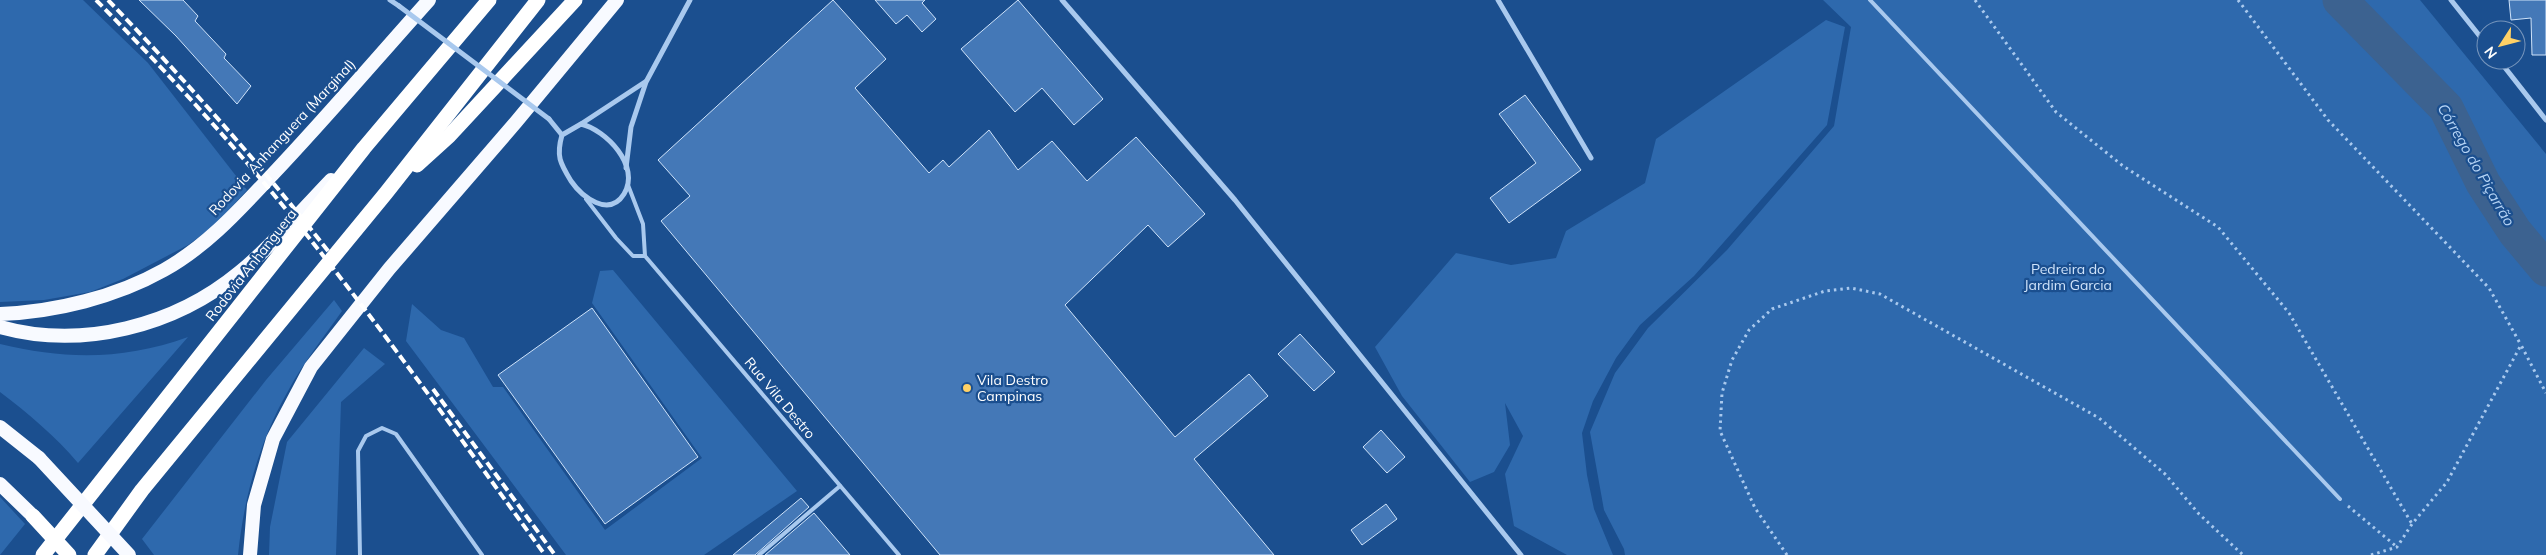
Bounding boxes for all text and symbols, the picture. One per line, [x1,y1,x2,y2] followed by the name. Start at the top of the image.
[2476,20,2526,70] north arrow
[2480,43,2501,62] text: N
[205,55,359,219] street label: Rodovia Anhanguera (Marginal)
[2434,100,2519,230] water label: Córrego do Piçarrão
[202,205,300,325] street label: Rodovia Anhanguera
[2024,260,2112,294] park label: Pedreira do Jardim Garcia
[741,353,819,443] street label: Rua Vila Destro
[977,371,1048,405] place label: Vila Destro Campinas
[961,382,973,394] marker: Vila Destro Campinas

